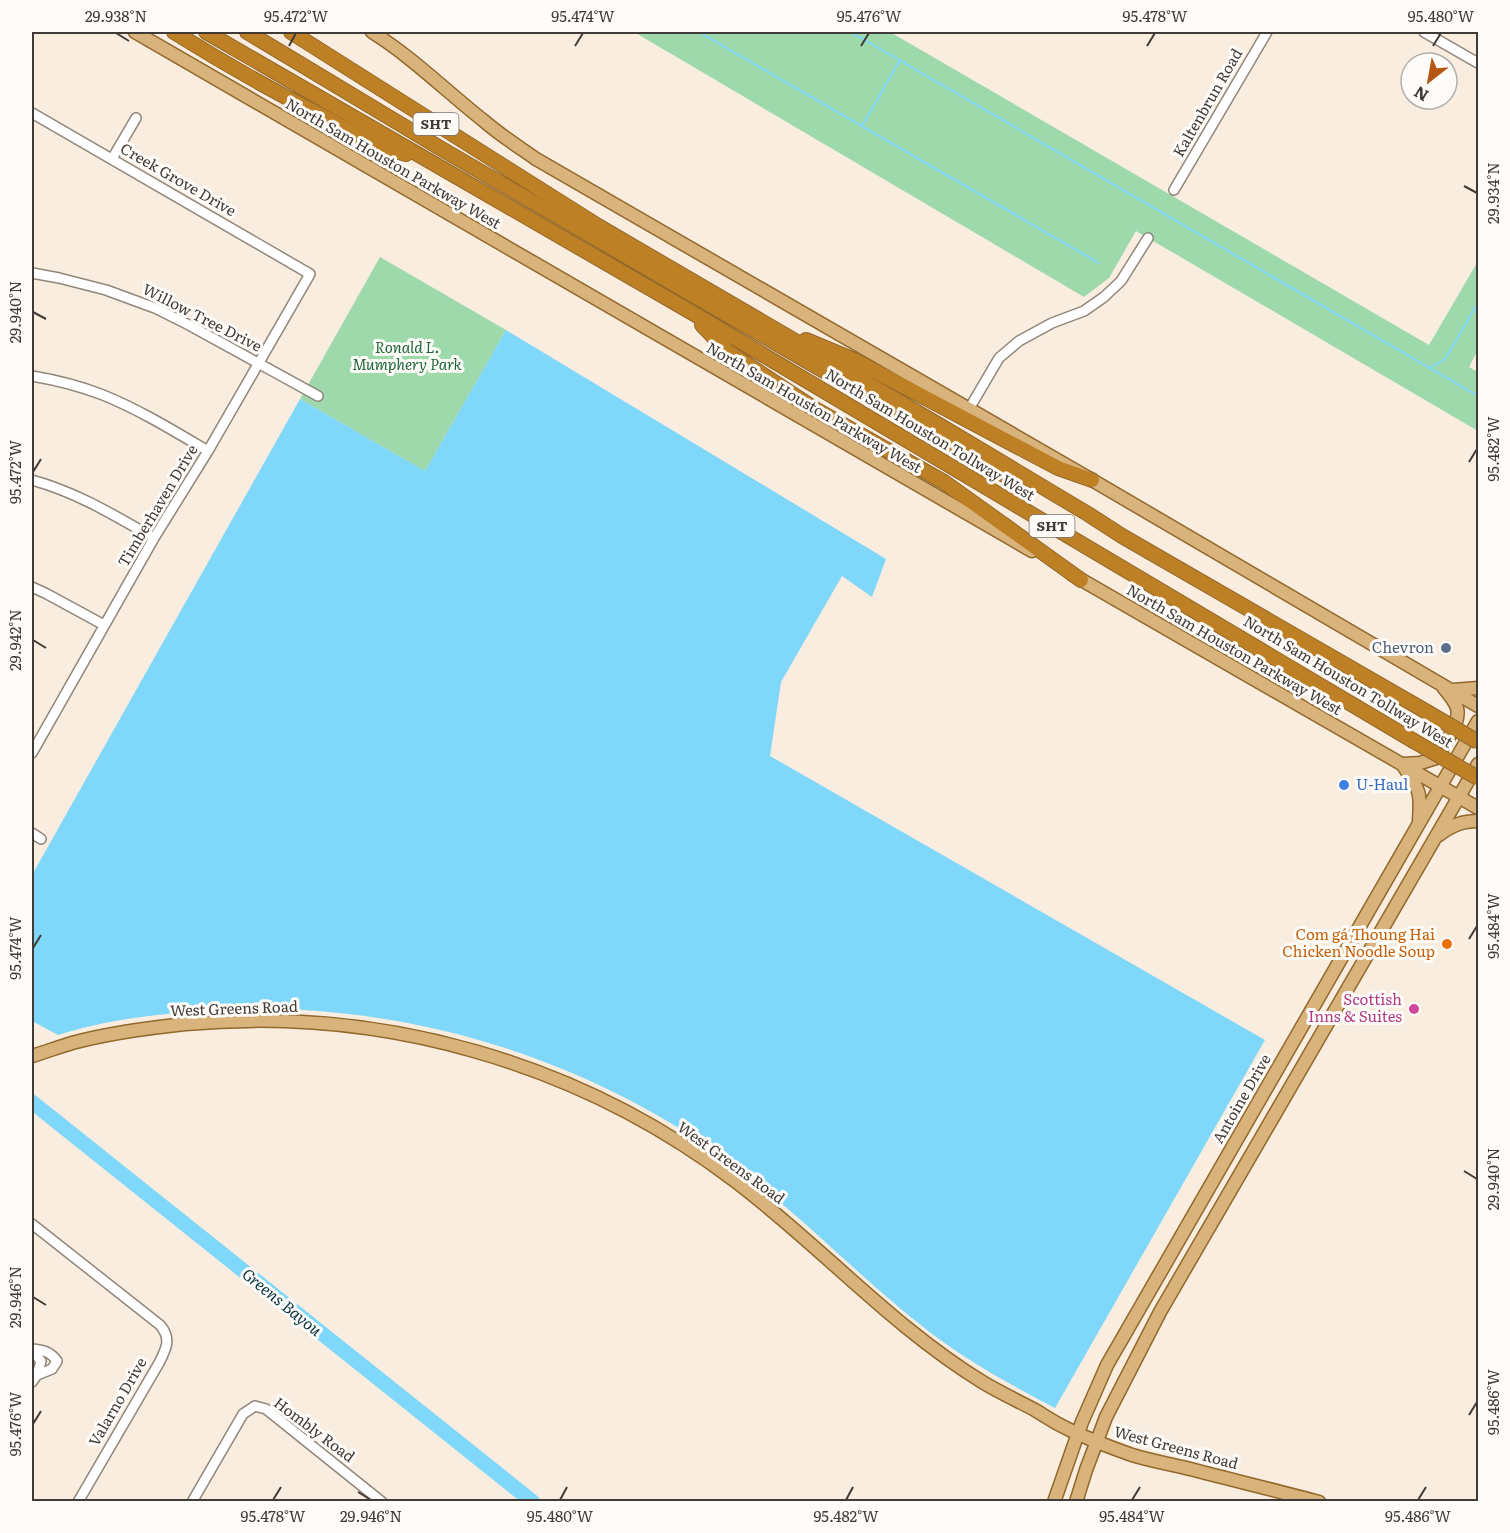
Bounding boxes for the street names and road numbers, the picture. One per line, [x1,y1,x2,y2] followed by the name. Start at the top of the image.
[1166,44,1247,161] street label: Kaltenbrun Road
[282,91,506,234] street label: North Sam Houston Parkway West
[414,113,458,135] road number: SHT
[117,136,241,221] street label: Creek Grove Drive
[139,277,267,357] street label: Willow Tree Drive
[703,335,927,478] street label: North Sam Houston Parkway West
[822,362,1040,506] street label: North Sam Houston Tollway West
[111,439,203,571] street label: Timberhaven Drive
[1030,515,1074,537] road number: SHT
[1123,577,1347,720] street label: North Sam Houston Parkway West
[1240,609,1458,753] street label: North Sam Houston Tollway West
[170,994,298,1021] street label: West Greens Road
[1206,1049,1276,1147] street label: Antoine Drive
[673,1115,790,1209] street label: West Greens Road
[82,1352,152,1450] street label: Valarno Drive
[269,1391,360,1467] street label: Hombly Road
[1112,1419,1241,1474] street label: West Greens Road

